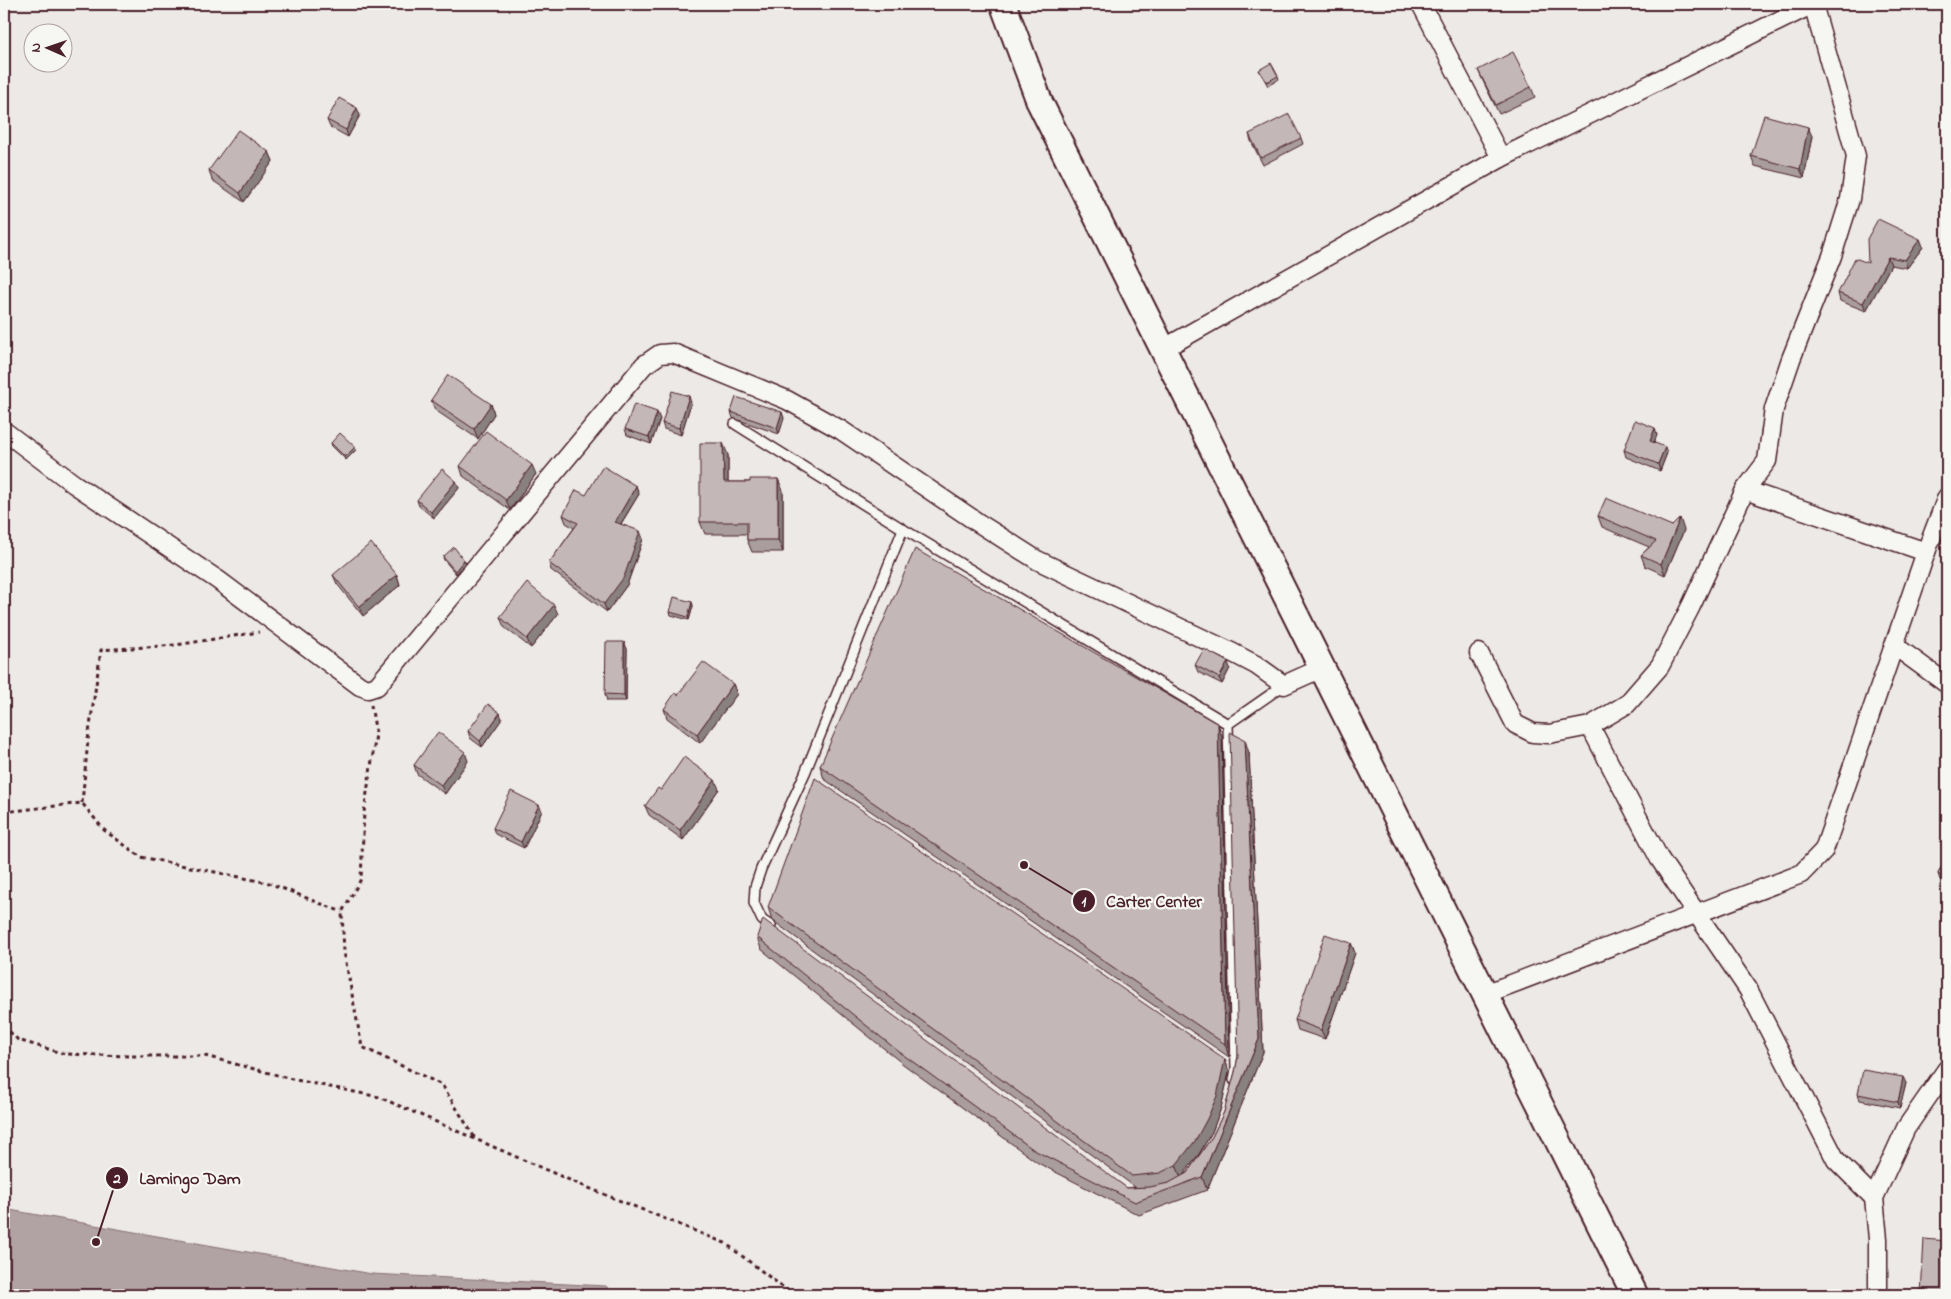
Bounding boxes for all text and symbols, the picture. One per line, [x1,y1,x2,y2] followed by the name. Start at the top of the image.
[22,22,72,72] north arrow
[26,43,47,53] text: N
[1072,885,1212,918] callout: Carter Center
[1106,890,1202,916] text: Carter Center
[1082,891,1087,913] text: 1
[105,1162,251,1195] callout: Lamingo Dam
[139,1167,241,1194] text: Lamingo Dam
[112,1168,121,1190] text: 2

